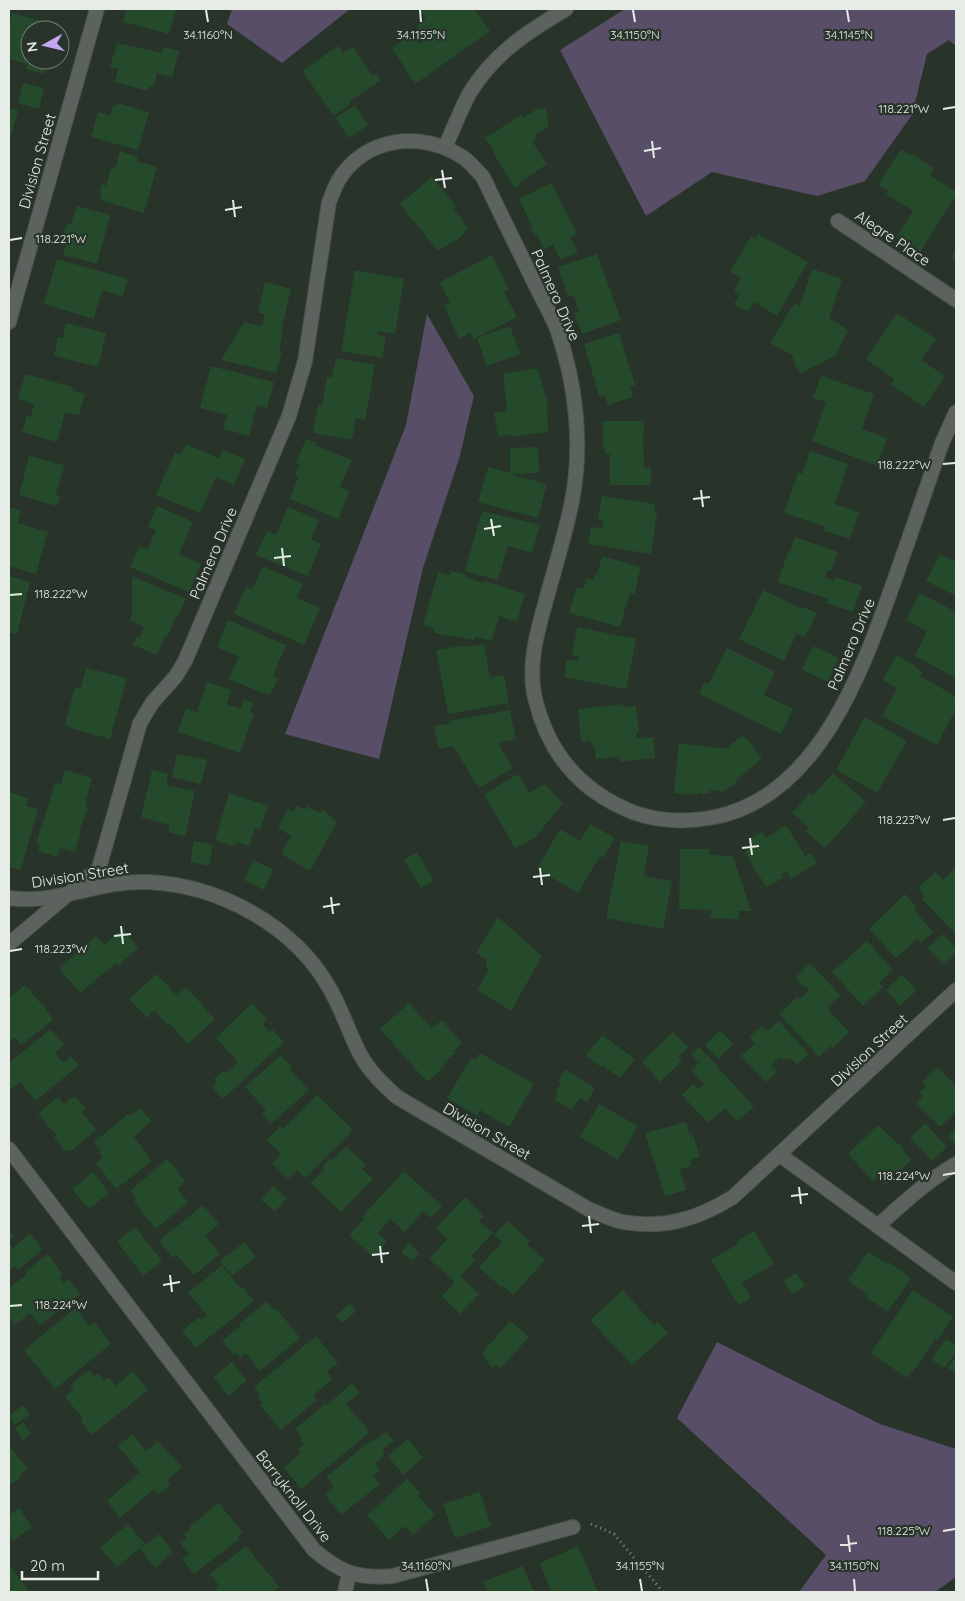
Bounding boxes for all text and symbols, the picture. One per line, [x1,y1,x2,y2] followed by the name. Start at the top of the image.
[20,20,70,70] north arrow
[183,27,233,42] text: 34.1160°N
[397,27,445,42] text: 34.1155°N
[610,27,660,42] text: 34.1150°N
[825,27,873,42] text: 34.1145°N
[22,40,42,53] text: N
[879,101,930,116] text: 118.221°W
[14,111,60,211] street label: Division Street
[852,206,934,270] street label: Alegre Place
[36,231,87,246] text: 118.221°W
[527,246,585,344] street label: Palmero Drive
[877,457,931,472] text: 118.222°W
[185,504,241,602] street label: Palmero Drive
[34,586,88,601] text: 118.222°W
[823,595,879,693] street label: Palmero Drive
[878,812,931,827] text: 118.223°W
[30,858,130,892] street label: Division Street
[35,941,88,956] text: 118.223°W
[827,1010,911,1090] street label: Division Street
[440,1098,534,1164] street label: Division Street
[878,1168,931,1183] text: 118.224°W
[35,1297,88,1312] text: 118.224°W
[252,1446,336,1546] street label: Barryknoll Drive
[878,1523,931,1538] text: 118.225°W
[22,1548,99,1580] scale bar
[30,1556,65,1575] text: 20 m
[401,1558,451,1573] text: 34.1160°N
[616,1558,664,1573] text: 34.1155°N
[829,1558,879,1573] text: 34.1150°N

